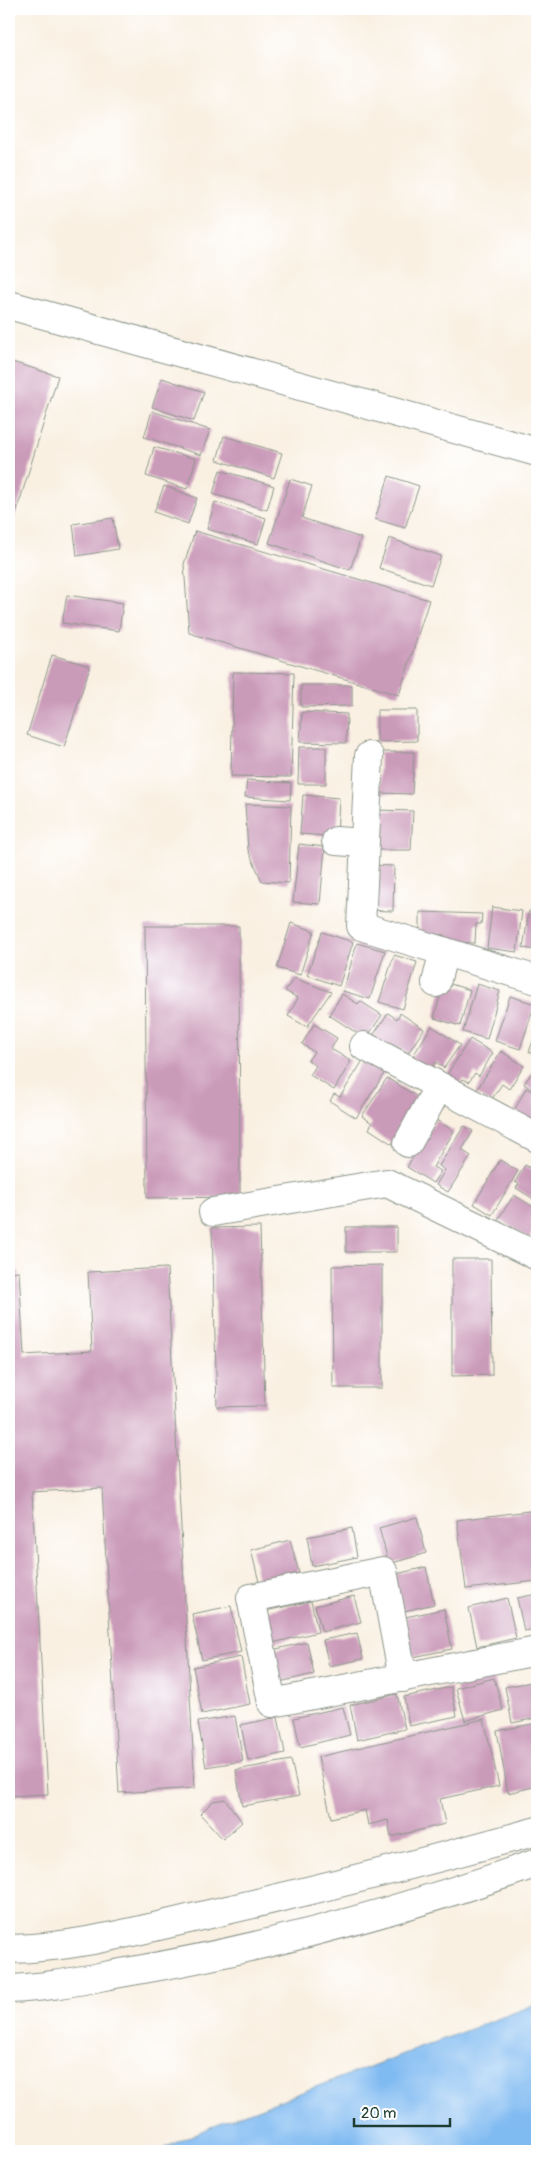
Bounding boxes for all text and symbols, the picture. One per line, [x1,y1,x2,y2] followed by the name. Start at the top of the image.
[354,2095,450,2127] scale bar
[361,2104,396,2123] text: 20 m

